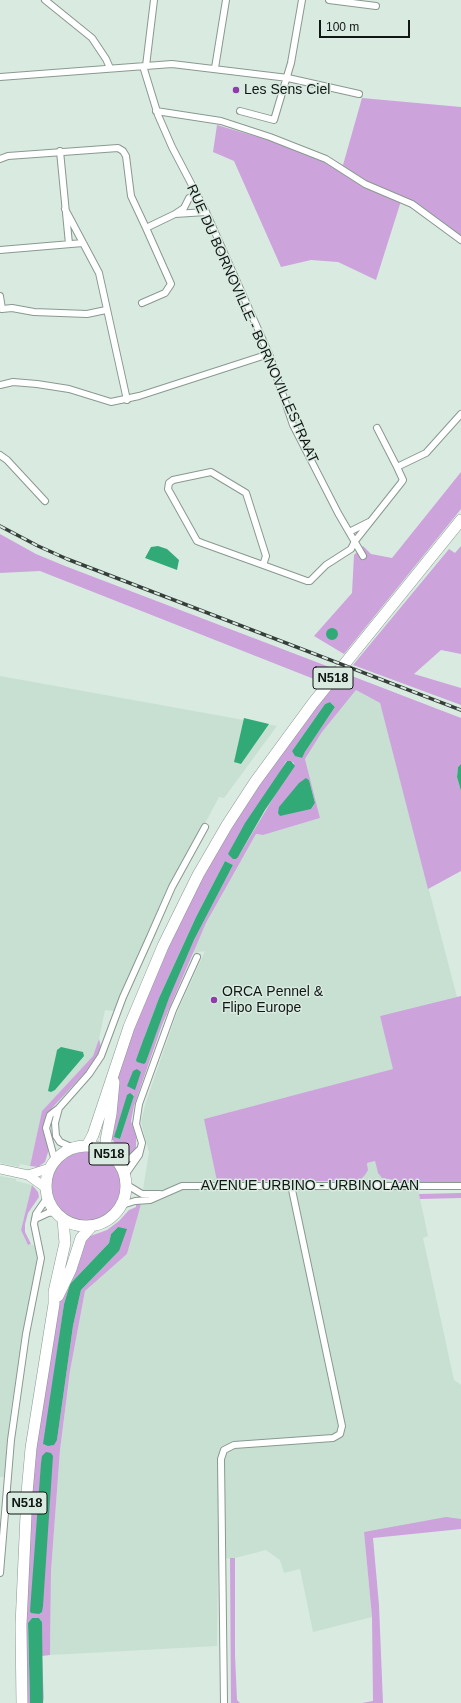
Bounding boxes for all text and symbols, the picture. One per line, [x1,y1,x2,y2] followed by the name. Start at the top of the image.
[321,12,412,38] scale bar
[326,20,359,34] text: 100 m
[244,82,330,98] place label: Les Sens Ciel
[231,85,241,95] marker: Les Sens Ciel
[183,182,321,466] street label: RUE DU BORNOVILLE - BORNOVILLESTRAAT
[313,667,353,689] road number: N518
[222,984,323,1016] place label: ORCA Pennel & Flipo Europe
[209,995,219,1005] marker: ORCA Pennel & Flipo Europe
[89,1143,129,1165] road number: N518
[201,1178,419,1194] street label: AVENUE URBINO - URBINOLAAN
[7,1492,47,1514] road number: N518

